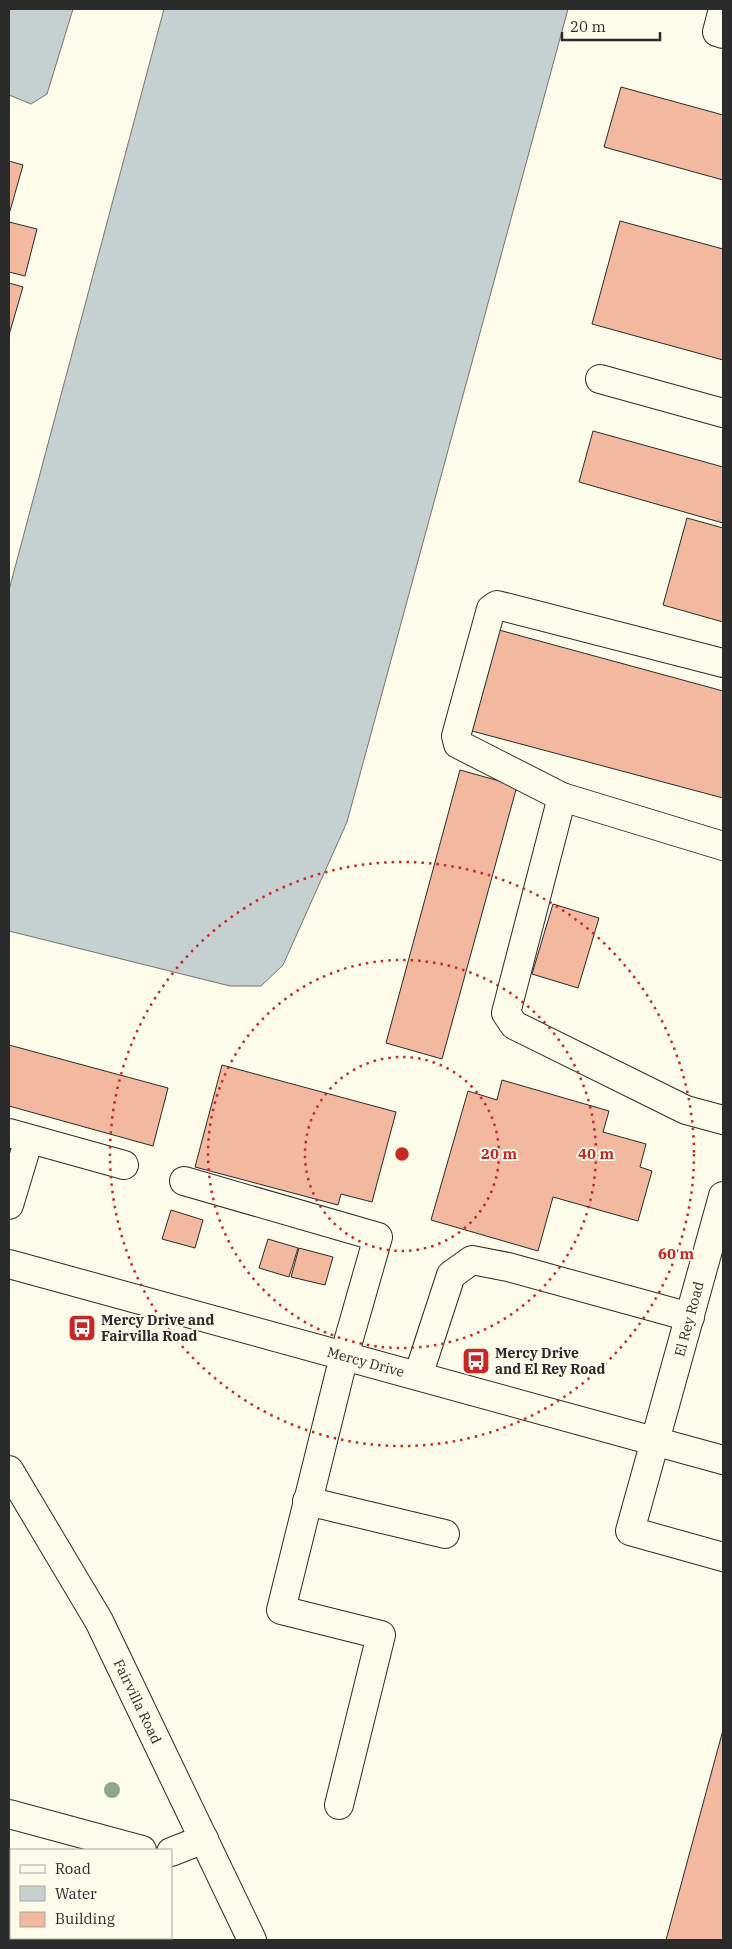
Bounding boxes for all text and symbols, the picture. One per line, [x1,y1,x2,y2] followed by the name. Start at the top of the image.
[562,10,660,42] scale bar
[570,17,606,36] text: 20 m
[481,1144,517,1163] text: 20 m
[578,1144,614,1163] text: 40 m
[393,1145,411,1163] centre of rings
[658,1244,694,1263] text: 60 m
[670,1279,708,1359] street label: El Rey Road
[101,1311,214,1345] place label: Mercy Drive and Fairvilla Road
[67,1313,97,1343] bus stop icon: Mercy Drive and Fairvilla Road
[325,1343,406,1381] street label: Mercy Drive
[495,1344,606,1378] place label: Mercy Drive and El Rey Road
[461,1346,491,1376] bus stop icon: Mercy Drive and El Rey Road
[110,1656,166,1747] street label: Fairvilla Road
[10,1849,172,1939] legend
[55,1859,91,1878] text: Road
[55,1884,97,1903] text: Water
[55,1909,115,1928] text: Building

